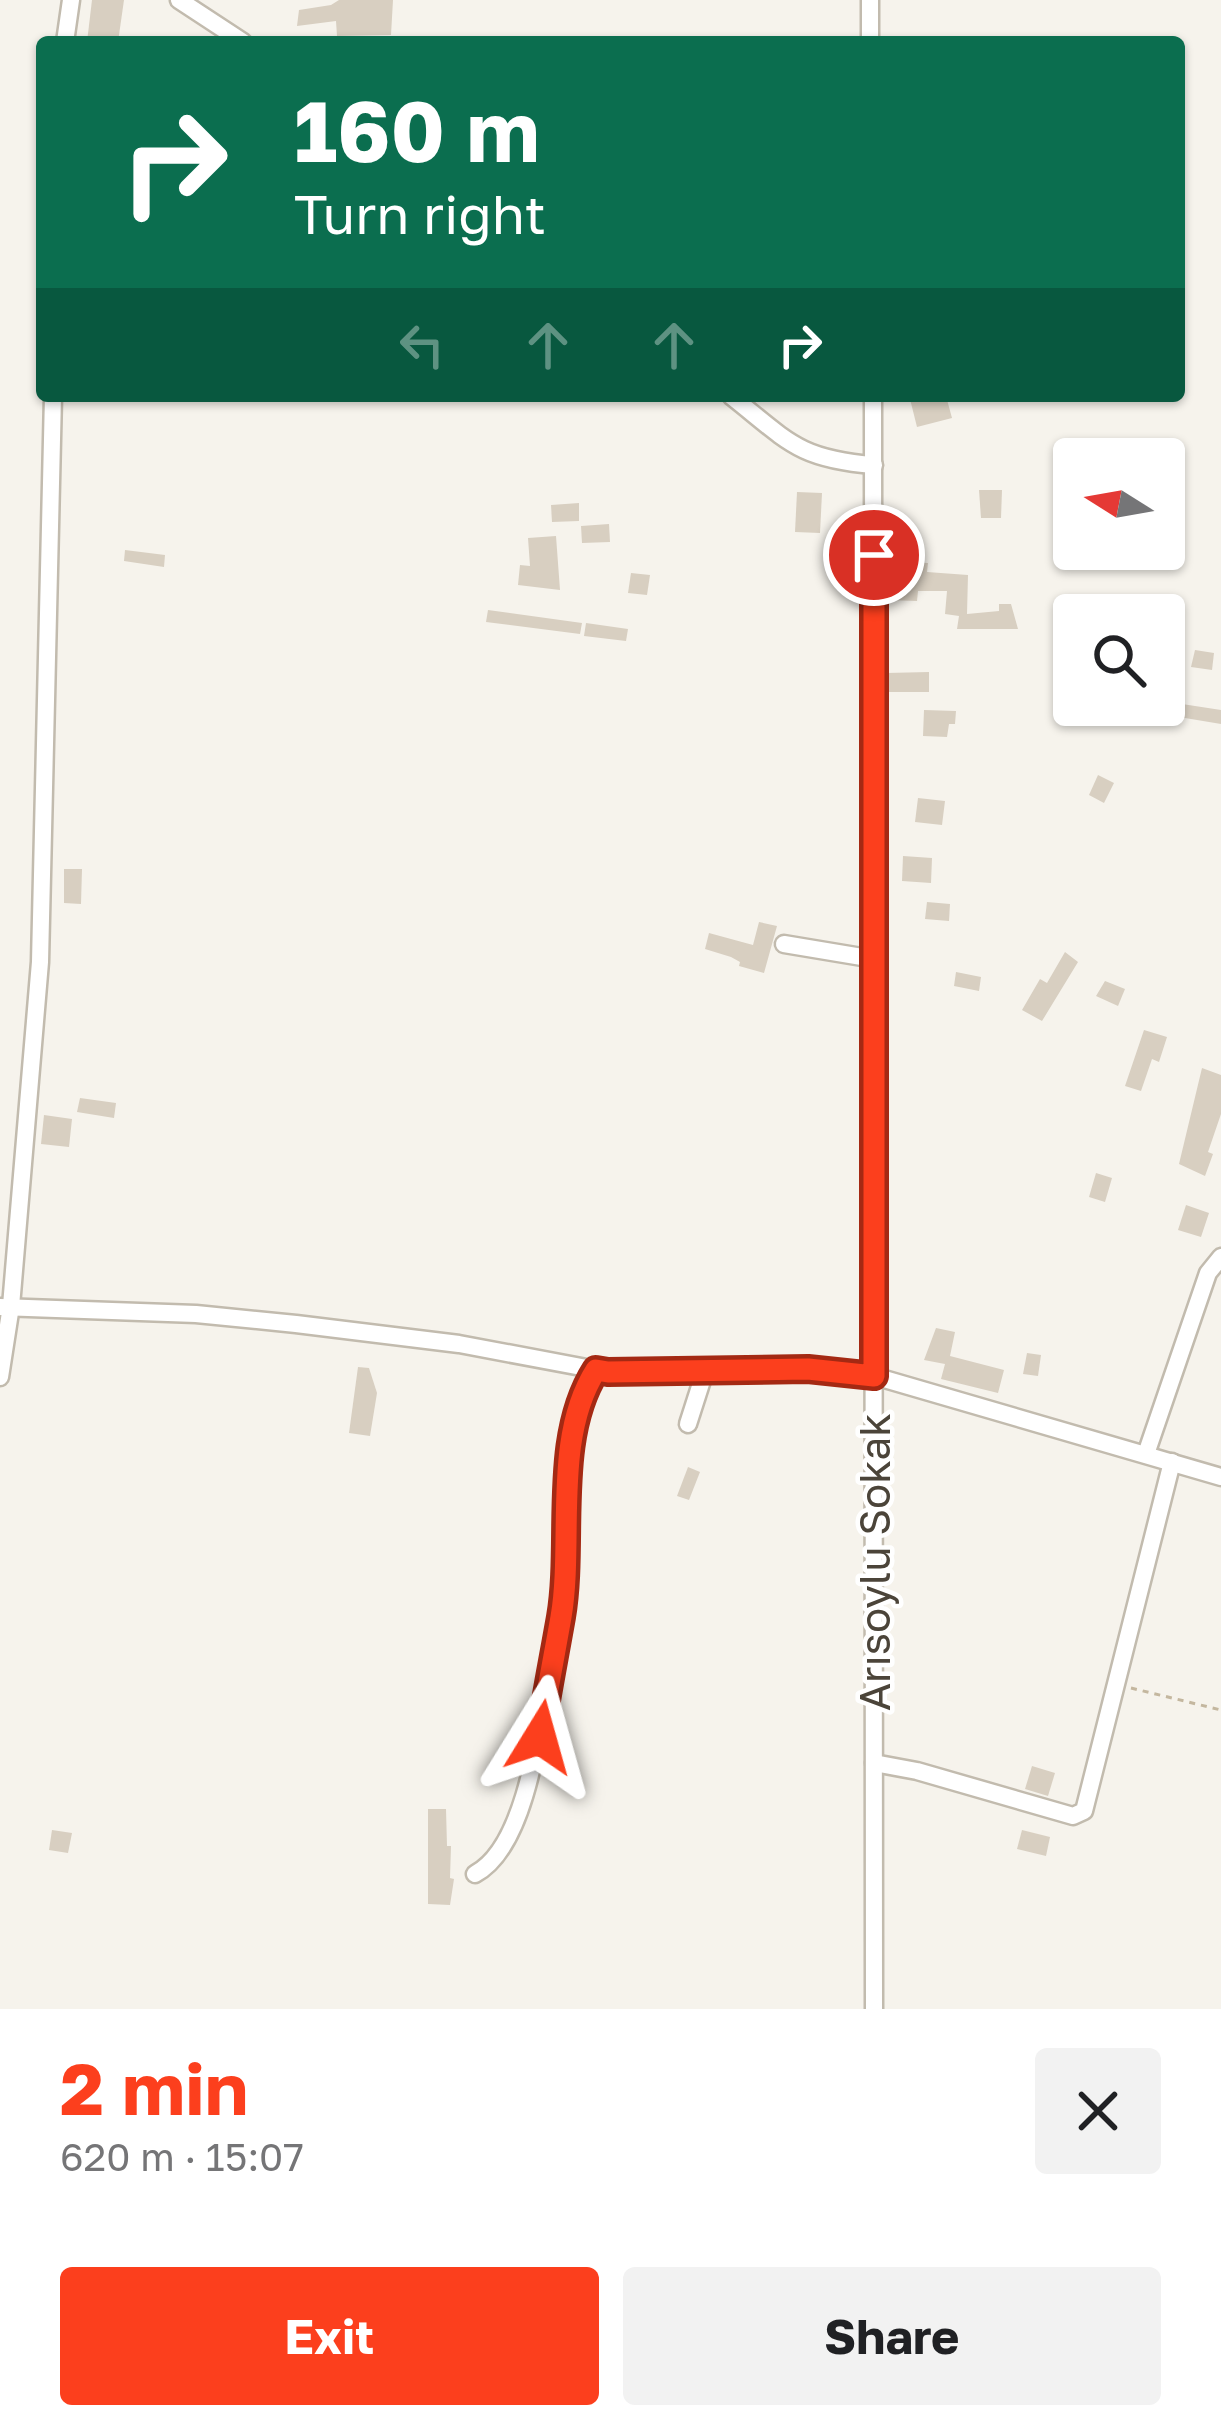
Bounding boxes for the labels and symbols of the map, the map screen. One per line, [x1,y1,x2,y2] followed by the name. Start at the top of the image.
[1053,438,1185,570] north arrow
[823,504,925,606] pin
[849,1413,899,1711] street label: Arısoylu Sokak
[477,1674,603,1800] position arrow

